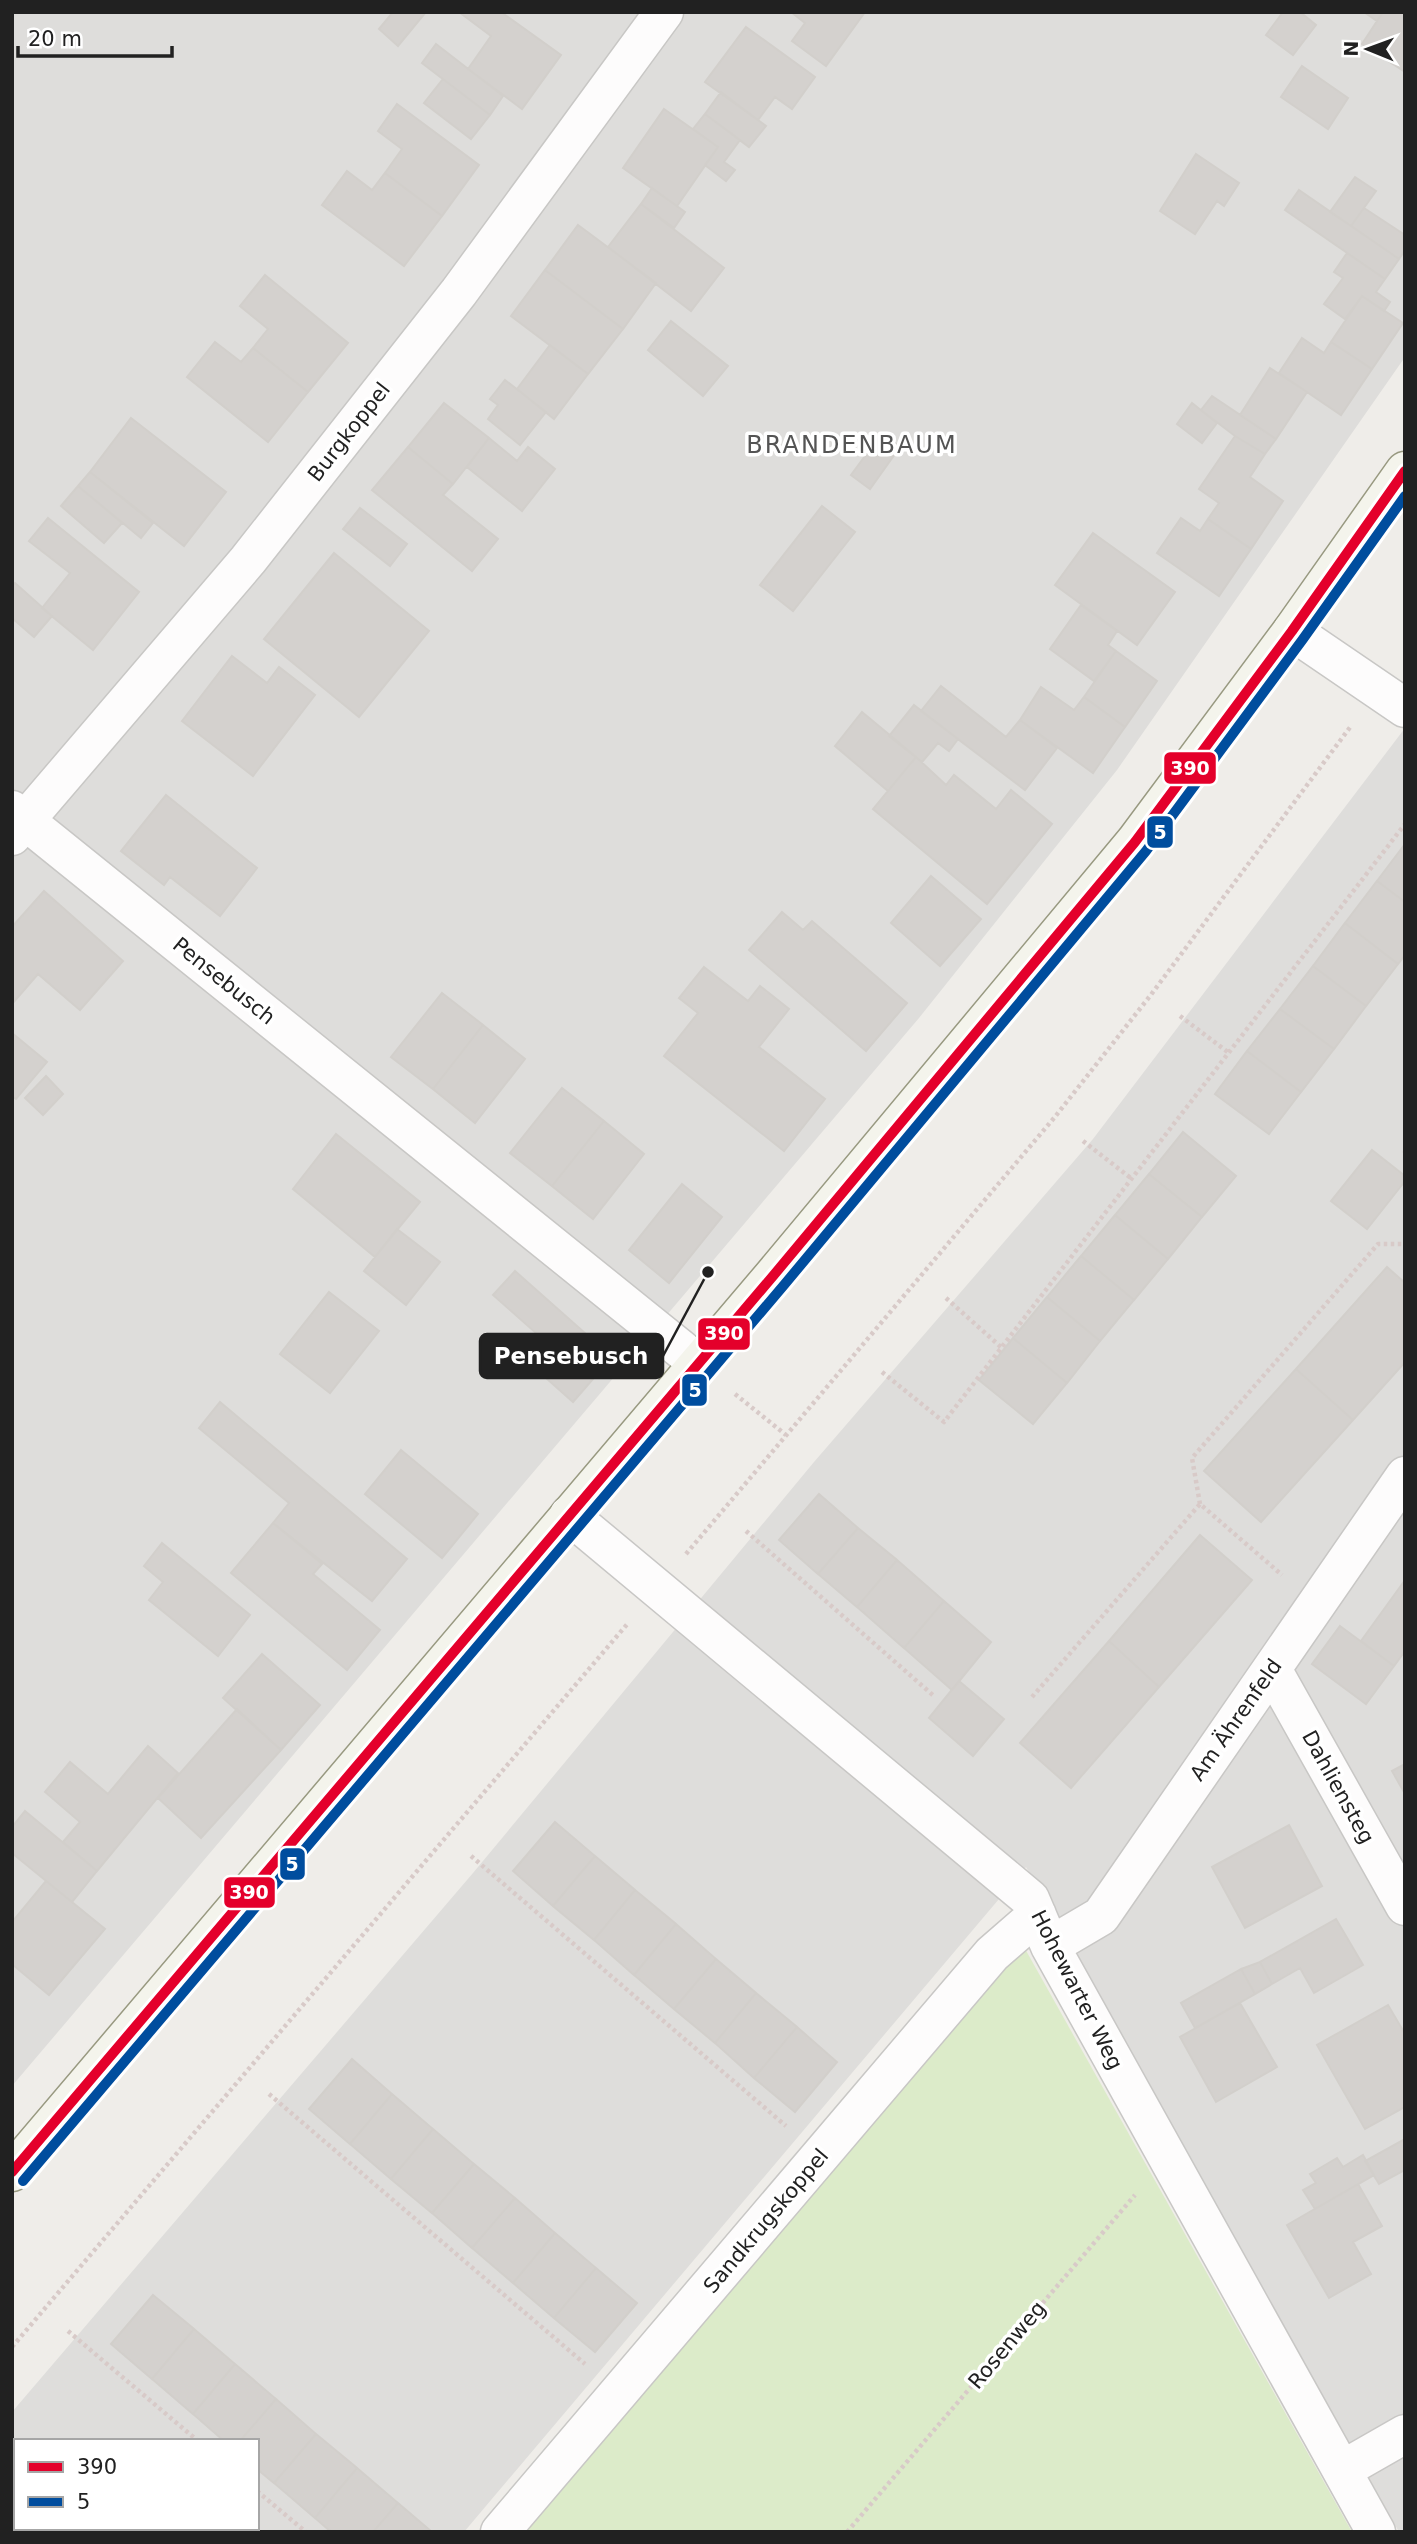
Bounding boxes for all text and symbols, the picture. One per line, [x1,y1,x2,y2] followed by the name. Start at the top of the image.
[18,14,172,58] scale bar
[1333,14,1403,84] north arrow
[28,27,82,51] text: 20 m
[1340,41,1362,57] text: N
[303,378,395,486] street label: Burgkoppel
[746,431,958,459] district label: BRANDENBAUM
[1163,751,1217,785] line badge: 390
[1170,757,1210,779] text: 390
[1146,815,1174,849] line badge: 5
[1153,821,1167,843] text: 5
[168,933,280,1029] street label: Pensebusch
[697,1317,751,1351] line badge: 390
[704,1322,744,1344] text: 390
[480,1334,663,1378] callout: Pensebusch
[494,1343,648,1369] text: Pensebusch
[681,1373,708,1407] line badge: 5
[688,1379,702,1401] text: 5
[1184,1654,1287,1785] street label: Am Ährenfeld
[1297,1726,1379,1848] street label: Dahliensteg
[279,1847,306,1881] line badge: 5
[285,1853,299,1875] text: 5
[223,1876,276,1909] line badge: 390
[229,1881,269,1903] text: 390
[1026,1906,1128,2074] street label: Hohewarter Weg
[699,2144,833,2298] street label: Sandkrugskoppel
[963,2296,1051,2394] street label: Rosenweg
[14,2439,259,2530] legend
[77,2455,117,2479] text: 390
[77,2490,90,2514] text: 5

